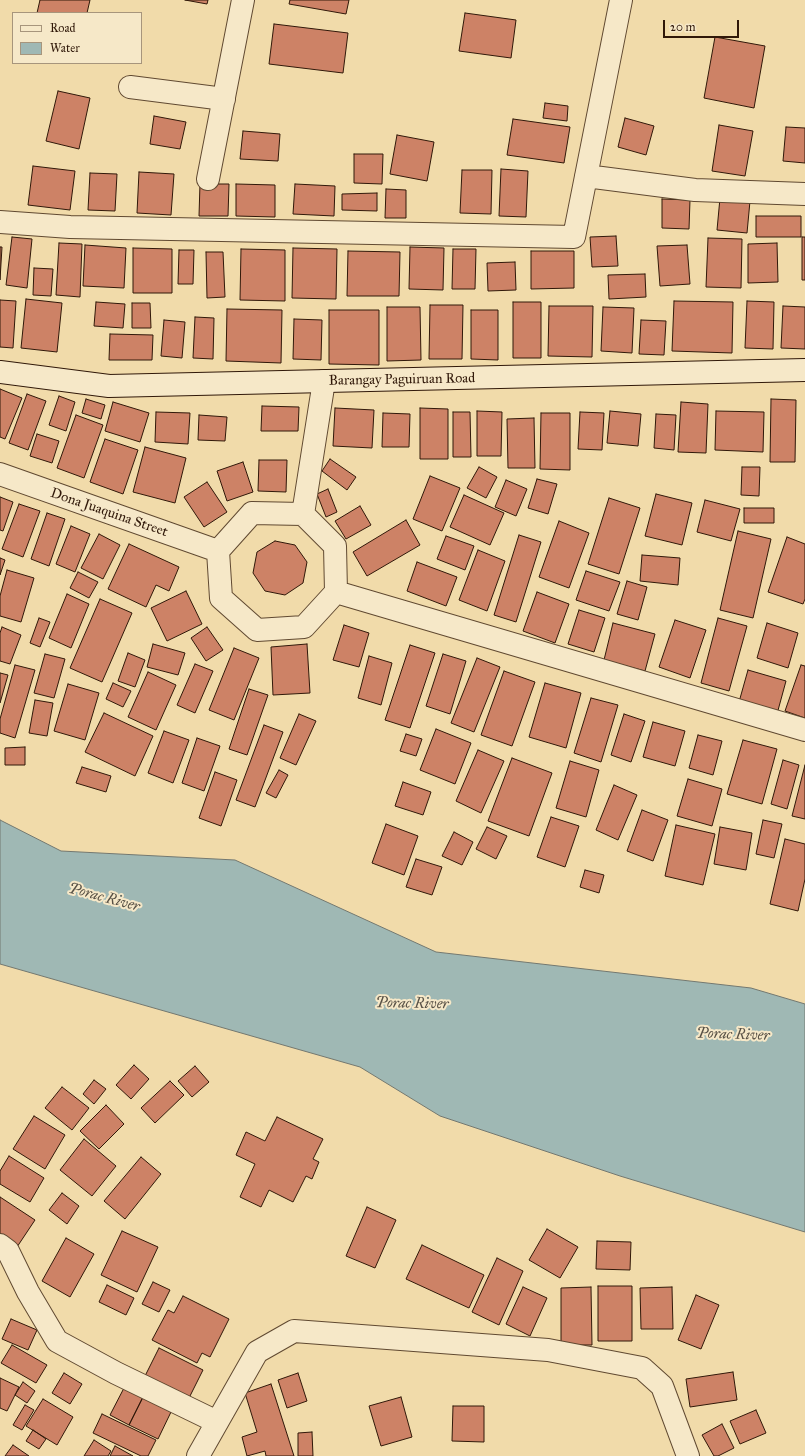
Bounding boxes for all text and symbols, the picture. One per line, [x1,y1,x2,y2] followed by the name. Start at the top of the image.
[12,12,142,64] legend
[665,12,741,38] scale bar
[670,20,696,34] text: 20 m
[50,21,76,35] text: Road
[50,41,80,55] text: Water
[329,370,475,390] street label: Barangay Paguiruan Road
[48,485,170,541] street label: Dona Juaquina Street
[66,880,142,916] water label: Porac River
[375,994,449,1014] water label: Porac River
[696,1025,770,1045] water label: Porac River

